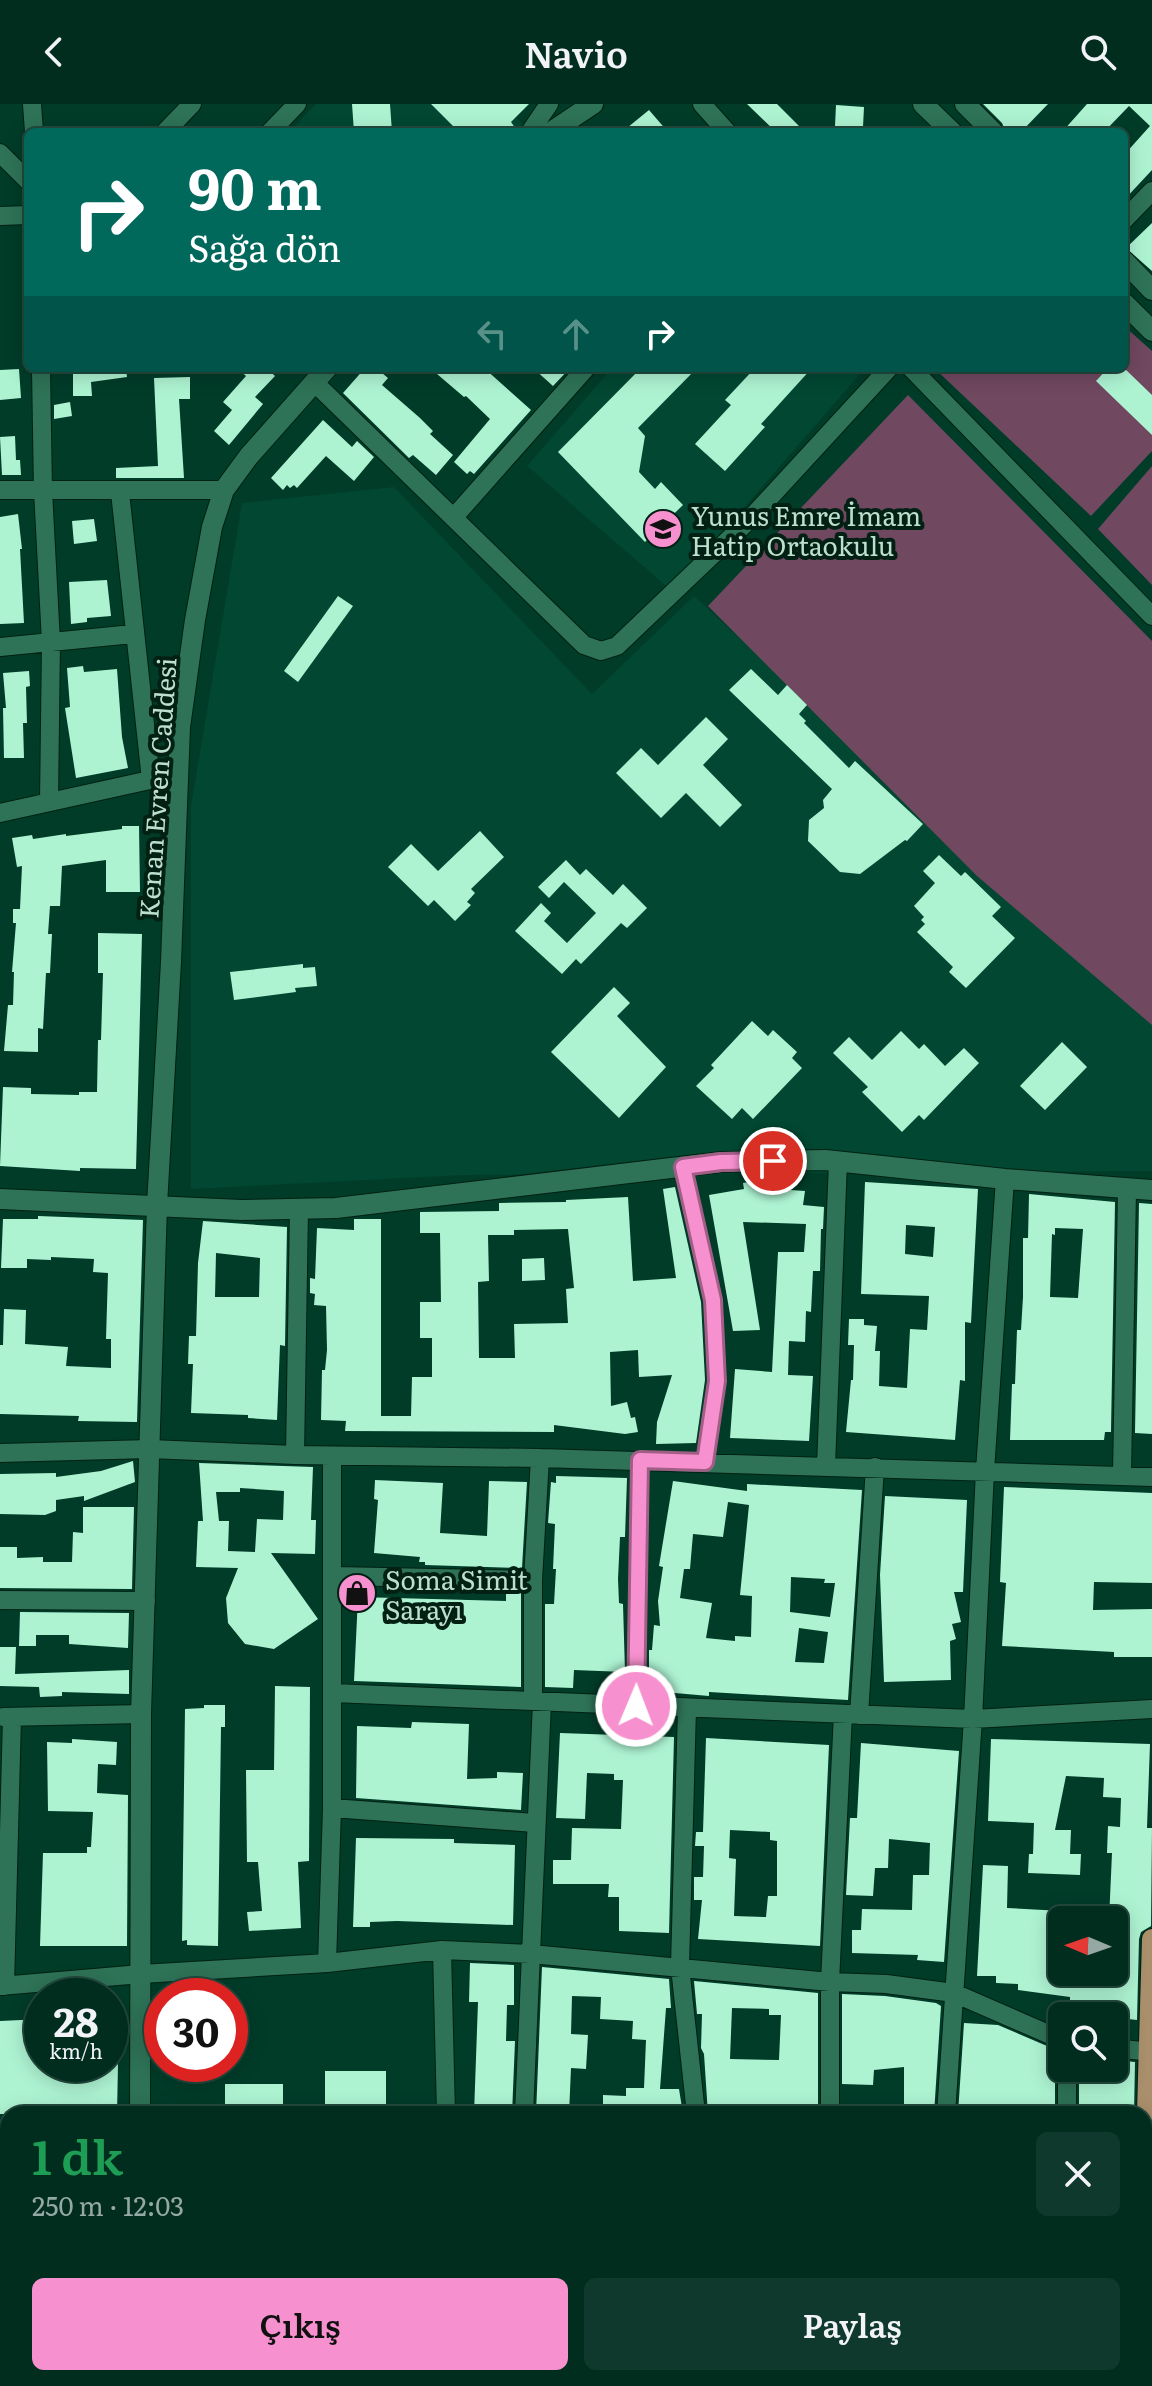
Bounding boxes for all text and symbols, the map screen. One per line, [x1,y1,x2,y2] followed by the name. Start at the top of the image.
[524,26,628,79] text: Navio
[32,30,76,74] icon: back
[1076,30,1120,74] icon: search
[188,144,322,227] text: 90 m
[56,160,160,264] icon: right
[188,220,341,273] text: Sağa dön
[470,312,514,356] icon: left
[554,312,598,356] icon: ahead
[638,312,682,356] icon: right
[691,495,921,564] place label: Yunus Emre İmam Hatip Ortaokulu
[642,508,684,550] school or university icon: Yunus Emre İmam Hatip Ortaokulu
[127,656,185,920] street label: Kenan Evren Caddesi
[739,1127,807,1195] pin
[751,1139,795,1183] icon: arrive
[385,1559,528,1628] place label: Soma Simit Sarayı
[336,1572,378,1614] shop icon: Soma Simit Sarayı
[594,1664,678,1748] position arrow
[1048,1906,1128,1986] north arrow
[1048,1906,1128,2082] map controls
[144,1978,248,2082] speed limit sign: 30
[53,1990,99,2049] text: 28
[1048,2002,1128,2082] button: search
[49,2035,103,2065] text: km/h
[32,2119,123,2190] text: 1 dk
[1036,2132,1120,2216] button: close
[32,2185,184,2224] text: 250 m · 12:03
[32,2278,568,2370] button: Çıkış
[584,2278,1120,2370] button: Paylaş

